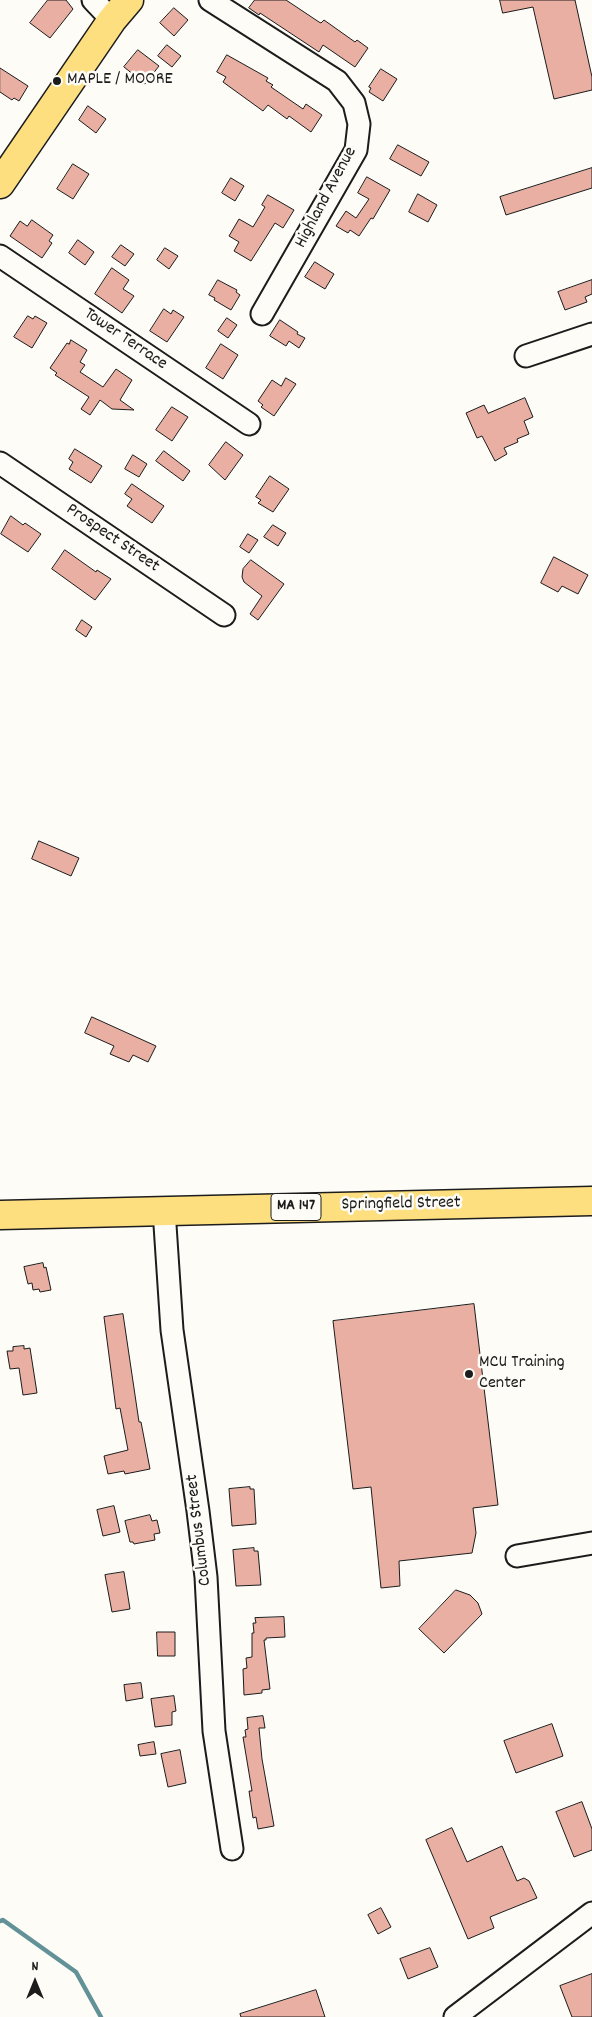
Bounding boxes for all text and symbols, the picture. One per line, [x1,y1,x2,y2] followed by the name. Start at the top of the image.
[67,70,173,92] place label: MAPLE / MOORE
[51,75,63,87] marker: MAPLE / MOORE
[291,144,363,252] street label: Highland Avenue
[79,304,171,376] street label: Tower Terrace
[61,500,163,578] street label: Prospect Street
[341,1193,461,1217] street label: Springfield Street
[271,1194,321,1220] road number: MA 147
[479,1353,565,1396] place label: MCU Training Center
[463,1368,475,1380] marker: MCU Training Center
[182,1473,218,1587] street label: Columbus Street
[10,1957,60,2007] north arrow
[32,1957,38,1977] text: N

